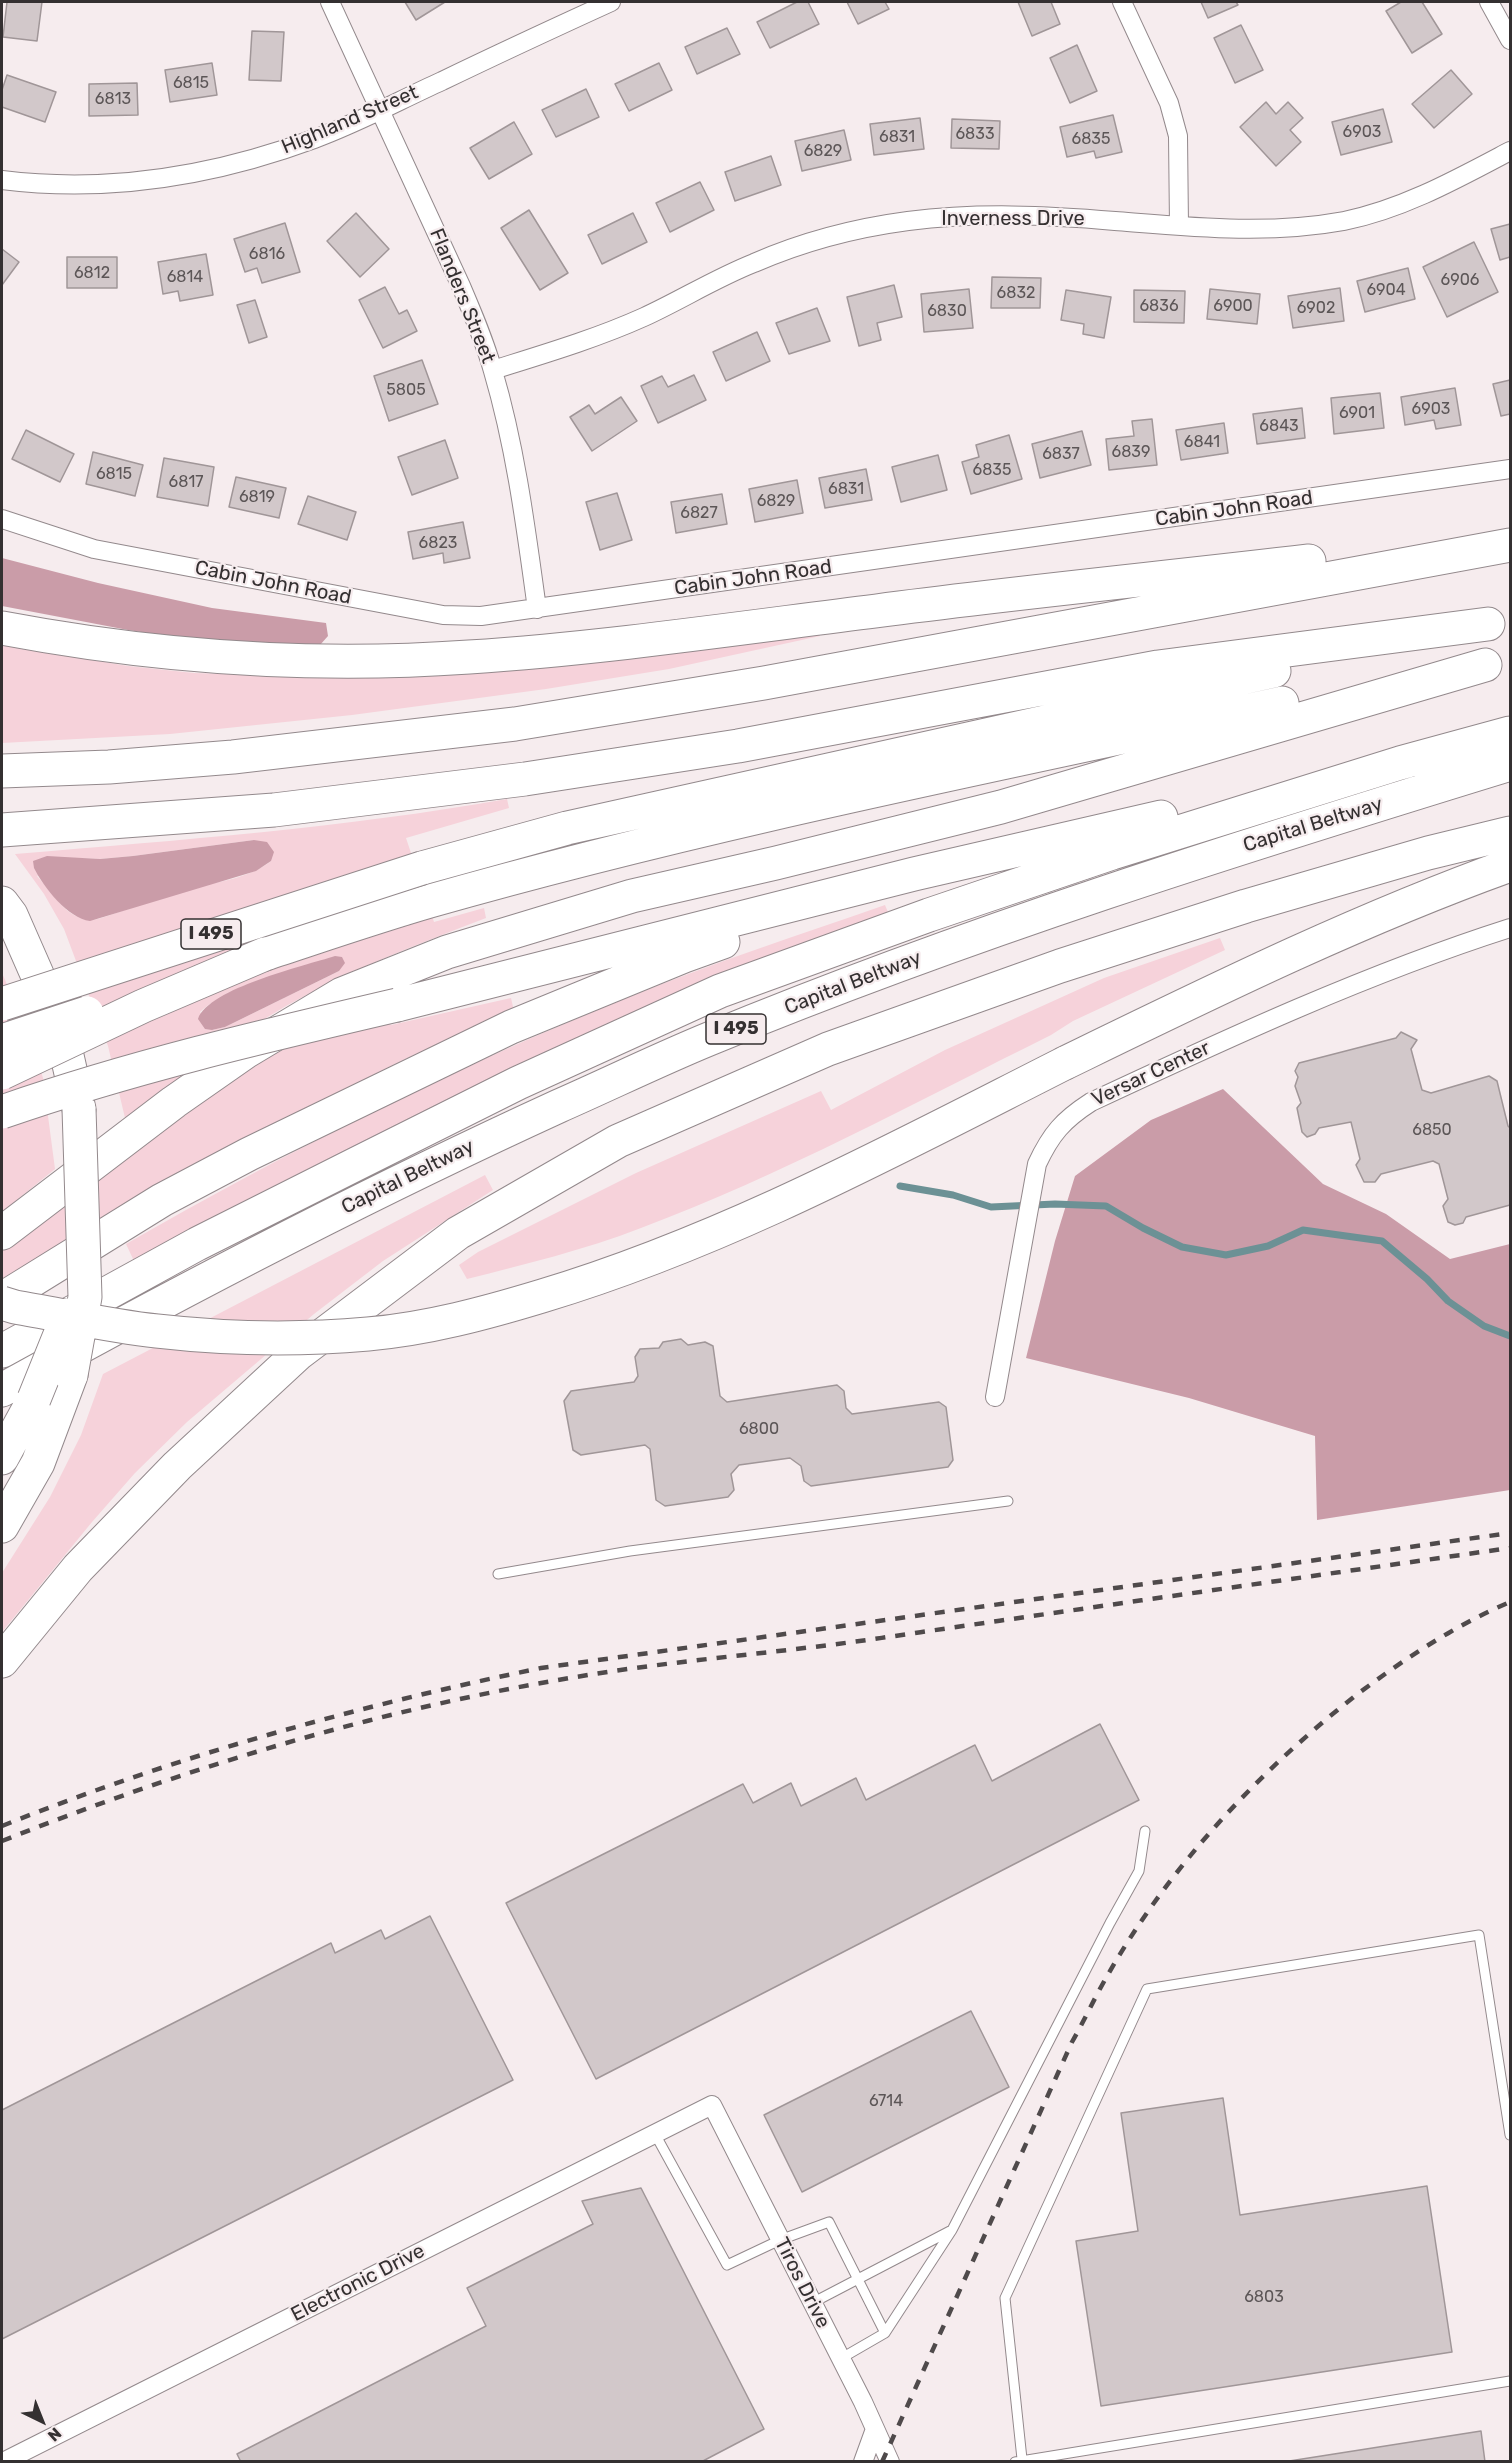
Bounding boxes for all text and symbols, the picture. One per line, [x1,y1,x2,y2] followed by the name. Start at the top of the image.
[173,73,209,93] house number: 6815
[278,80,422,160] street label: Highland Street
[95,89,131,109] house number: 6813
[1343,122,1381,142] house number: 6903
[955,124,995,144] house number: 6833
[879,127,915,147] house number: 6831
[1072,129,1110,149] house number: 6835
[804,141,842,161] house number: 6829
[941,207,1085,231] street label: Inverness Drive
[424,225,500,367] street label: Flanders Street
[249,244,285,264] house number: 6816
[74,263,110,283] house number: 6812
[167,267,203,287] house number: 6814
[1441,270,1479,290] house number: 6906
[1366,280,1406,300] house number: 6904
[997,283,1035,303] house number: 6832
[1139,296,1179,316] house number: 6836
[1213,296,1253,316] house number: 6900
[1297,298,1335,318] house number: 6902
[927,301,967,321] house number: 6830
[386,380,426,400] house number: 5805
[1412,399,1450,419] house number: 6903
[1339,403,1375,423] house number: 6901
[1259,416,1299,436] house number: 6843
[1184,432,1220,452] house number: 6841
[1112,442,1150,462] house number: 6839
[1042,444,1080,464] house number: 6837
[973,460,1011,480] house number: 6835
[96,464,132,484] house number: 6815
[169,472,203,492] house number: 6817
[828,479,864,499] house number: 6831
[1154,486,1314,532] street label: Cabin John Road
[239,487,275,507] house number: 6819
[757,491,795,511] house number: 6829
[680,503,718,523] house number: 6827
[419,533,457,553] house number: 6823
[673,555,833,601] street label: Cabin John Road
[193,556,353,610] street label: Cabin John Road
[1240,792,1386,858] street label: Capital Beltway
[181,919,241,949] road number: I 495
[781,946,925,1020] street label: Capital Beltway
[706,1014,766,1044] road number: I 495
[1088,1036,1214,1112] street label: Versar Center
[1412,1120,1452,1140] house number: 6850
[338,1135,478,1219] street label: Capital Beltway
[739,1419,779,1439] house number: 6800
[869,2091,903,2111] house number: 6714
[769,2234,835,2332] street label: Tiros Drive
[287,2239,429,2327] street label: Electronic Drive
[1244,2287,1284,2307] house number: 6803
[12,2391,72,2451] north arrow
[44,2424,65,2445] text: N

